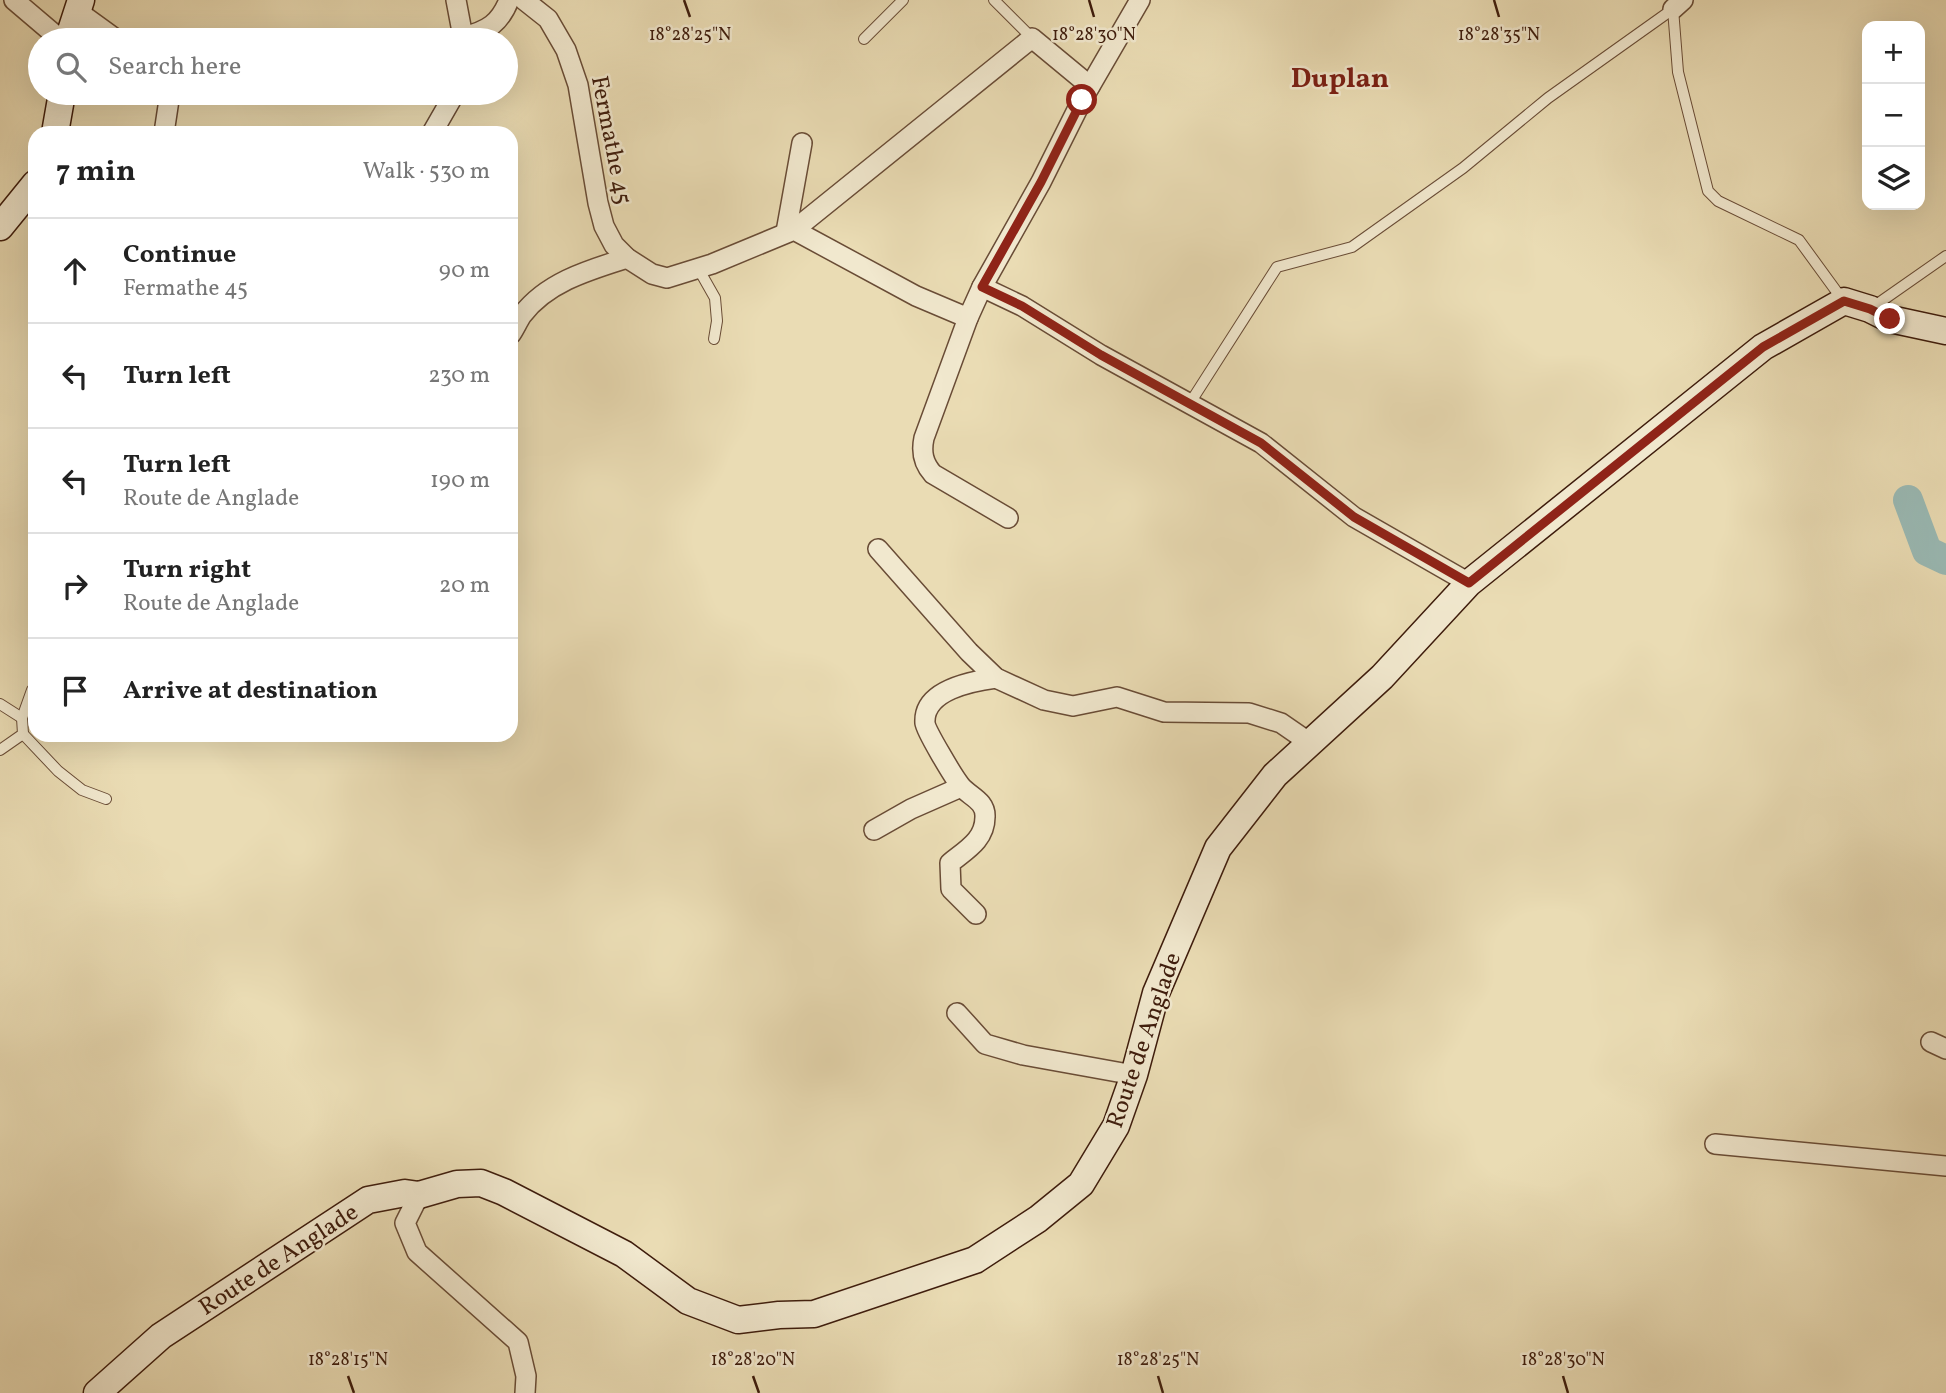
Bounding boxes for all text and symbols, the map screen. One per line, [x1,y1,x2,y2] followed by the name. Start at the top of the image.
[1862,21,1925,210] map controls
[1862,21,1925,84] button: +
[649,23,731,48] text: 18°28'25"N
[1052,23,1136,48] text: 18°28'30"N
[1458,23,1540,48] text: 18°28'35"N
[28,28,518,105] search box
[52,48,90,86] icon: search
[108,49,241,85] text: Search here
[1291,60,1389,99] district label: Duplan
[581,73,639,208] street label: Fermathe 45
[1066,84,1097,115] route start
[1862,84,1925,147] button: −
[1862,147,1925,210] button: layers
[56,151,136,193] text: 7 min
[363,156,490,188] text: Walk · 530 m
[123,237,236,273] text: Continue
[56,252,94,290] icon: ahead
[439,255,490,287] text: 90 m
[123,273,248,305] text: Fermathe 45
[1874,303,1905,334] route end
[56,357,94,395] icon: left
[123,358,231,394] text: Turn left
[428,360,490,392] text: 230 m
[123,447,231,483] text: Turn left
[56,462,94,500] icon: left
[430,465,490,497] text: 190 m
[123,483,299,515] text: Route de Anglade
[123,552,251,588] text: Turn right
[56,567,94,605] icon: right
[439,570,490,602] text: 20 m
[123,588,299,620] text: Route de Anglade
[56,672,94,710] icon: arrive
[123,673,378,709] text: Arrive at destination
[1099,948,1191,1133] street label: Route de Anglade
[193,1196,365,1325] street label: Route de Anglade
[308,1348,388,1373] text: 18°28'15"N
[711,1348,795,1373] text: 18°28'20"N
[1117,1348,1199,1373] text: 18°28'25"N
[1521,1348,1605,1373] text: 18°28'30"N

